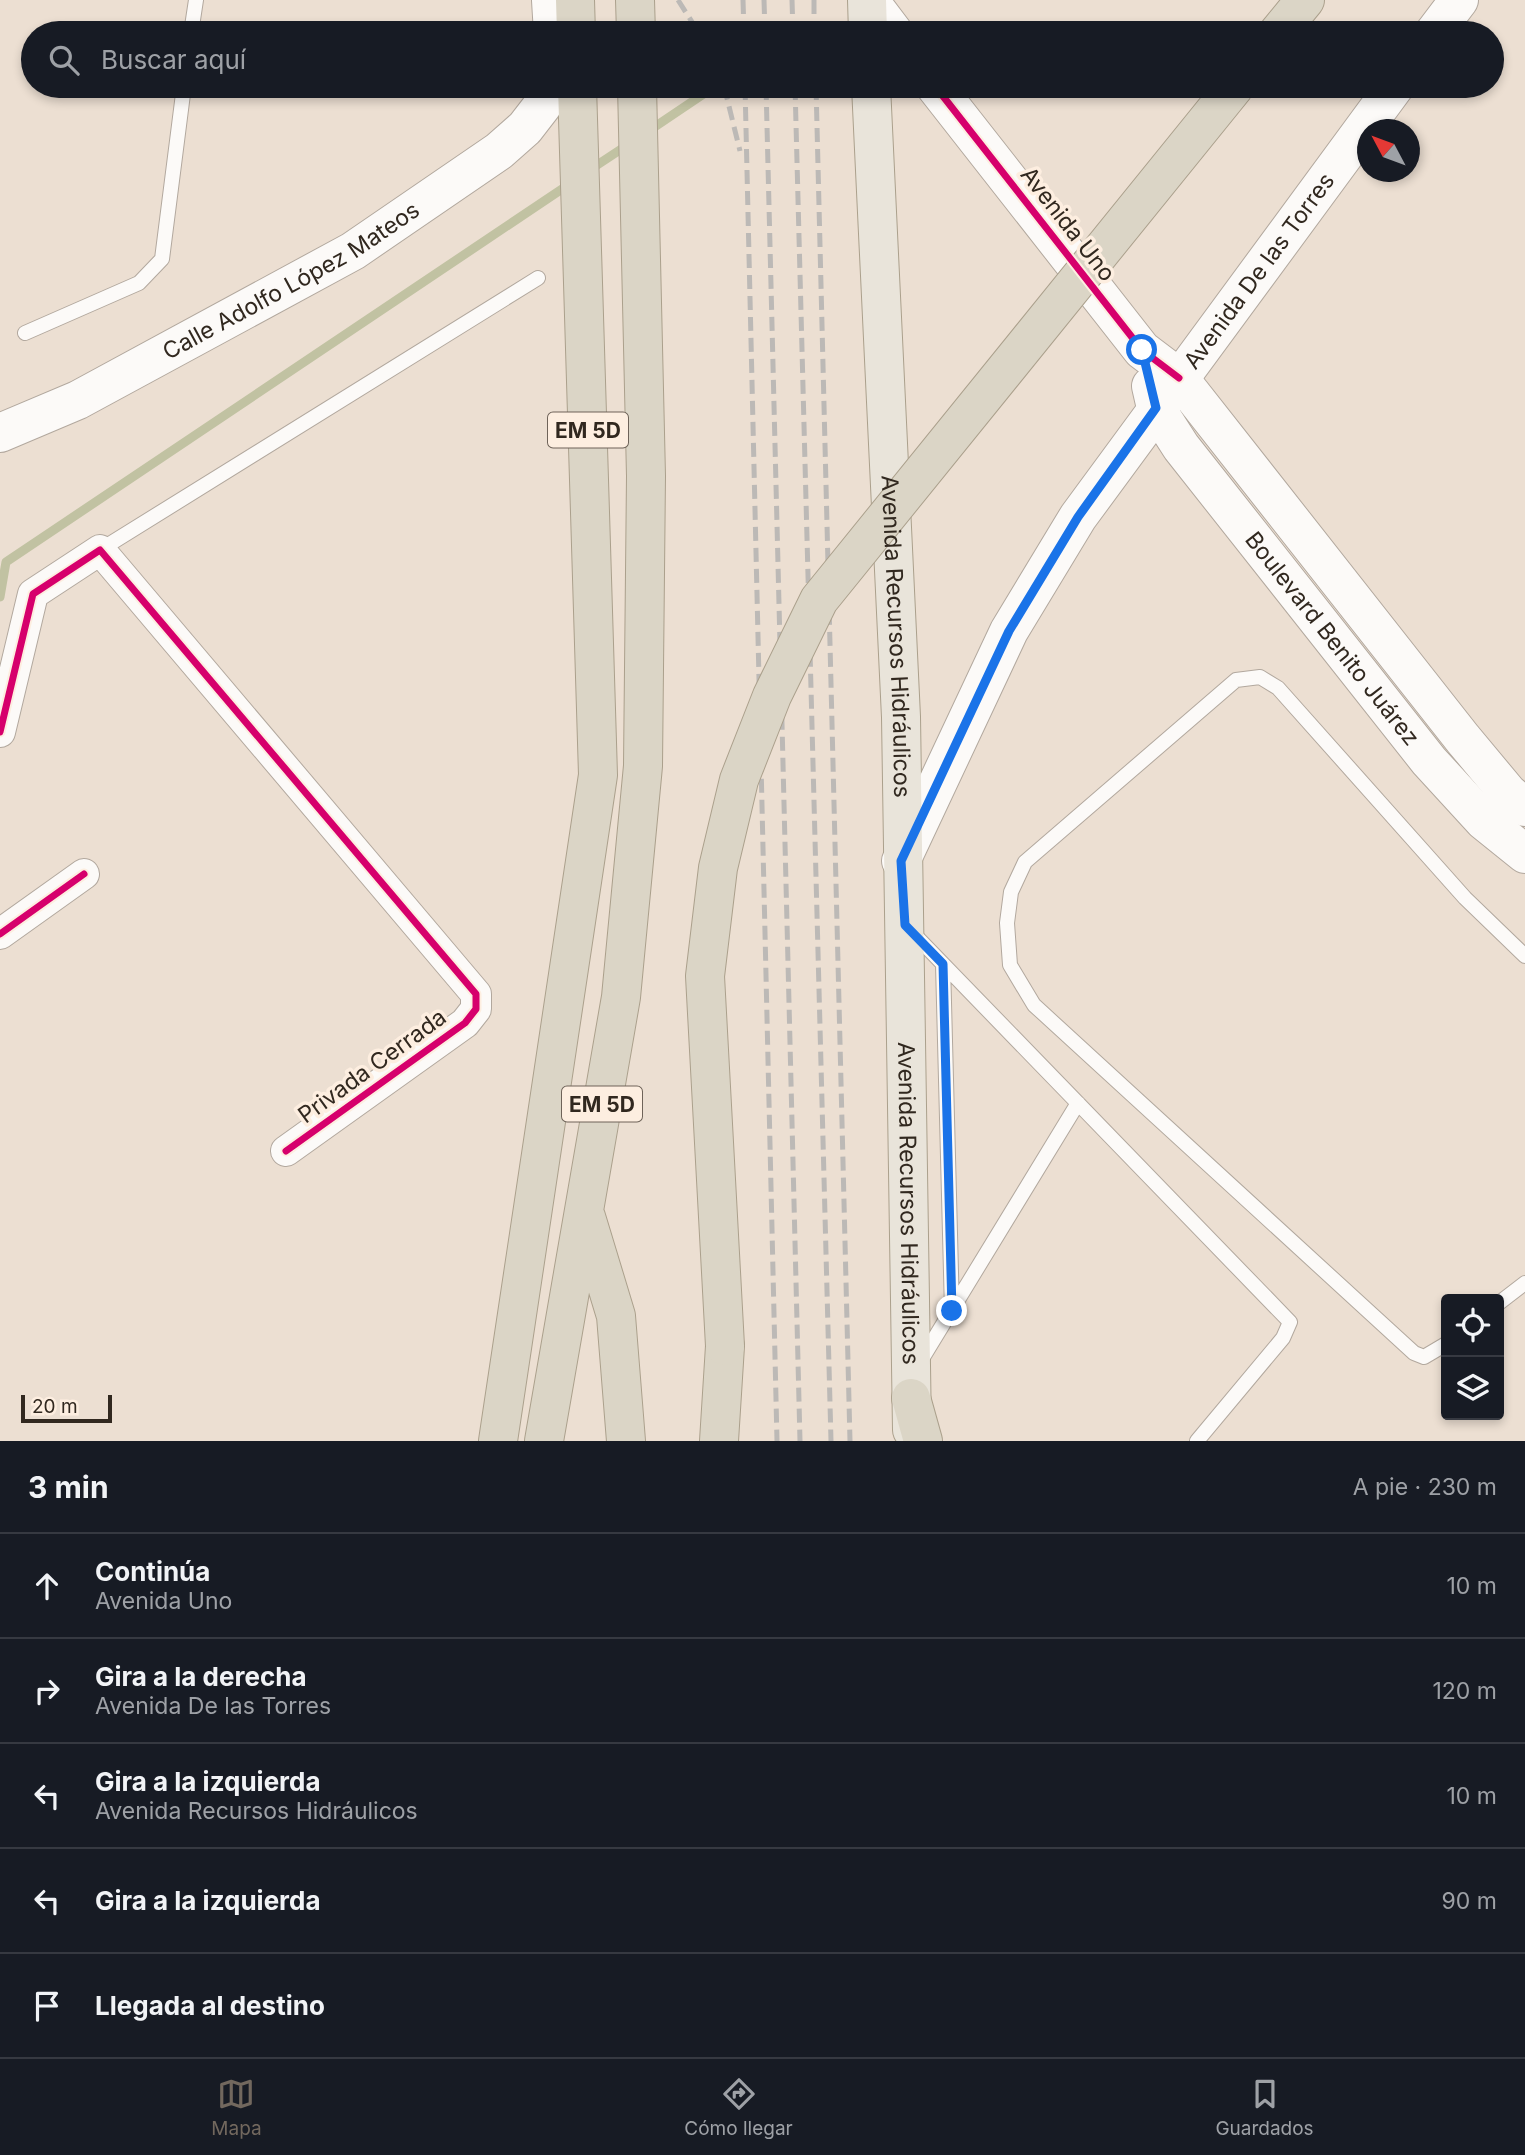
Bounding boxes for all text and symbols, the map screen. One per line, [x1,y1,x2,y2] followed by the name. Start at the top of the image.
[21,21,1504,98] search box
[45,41,83,79] icon: search
[101,44,246,75] text: Buscar aquí
[1357,119,1420,182] north arrow
[1015,161,1121,287] street label: Avenida Uno
[1178,167,1340,374] street label: Avenida De las Torres
[158,196,425,365] street label: Calle Adolfo López Mateos
[1126,334,1157,365] route start
[548,412,628,448] road number: EM 5D
[876,474,916,798] street label: Avenida Recursos Hidráulicos
[1239,526,1425,751] street label: Boulevard Benito Juárez
[292,1003,452,1129] street label: Privada Cerrada
[892,1042,925,1365] street label: Avenida Recursos Hidráulicos
[562,1086,642,1122] road number: EM 5D
[1441,1294,1504,1420] map controls
[1441,1294,1504,1357] button: locate
[936,1295,967,1326] route end
[1441,1357,1504,1420] button: layers
[21,1392,112,1424] scale bar
[32,1395,78,1418] text: 20 m
[28,1469,109,1505] text: 3 min
[1353,1473,1497,1501] text: A pie · 230 m
[95,1556,210,1587] text: Continúa
[28,1567,66,1605] icon: ahead
[1447,1572,1497,1600] text: 10 m
[95,1587,232,1615] text: Avenida Uno
[95,1661,307,1692] text: Gira a la derecha
[28,1672,66,1710] icon: right
[1432,1677,1497,1705] text: 120 m
[95,1692,331,1720] text: Avenida De las Torres
[95,1766,321,1797] text: Gira a la izquierda
[28,1777,66,1815] icon: left
[1447,1782,1497,1810] text: 10 m
[95,1797,418,1825] text: Avenida Recursos Hidráulicos
[28,1882,66,1920] icon: left
[95,1885,321,1916] text: Gira a la izquierda
[1442,1887,1497,1915] text: 90 m
[28,1987,66,2025] icon: arrive
[95,1990,325,2021] text: Llegada al destino
[211,2075,262,2140] tab: Mapa
[684,2075,793,2140] tab: Cómo llegar
[1215,2075,1314,2140] tab: Guardados

